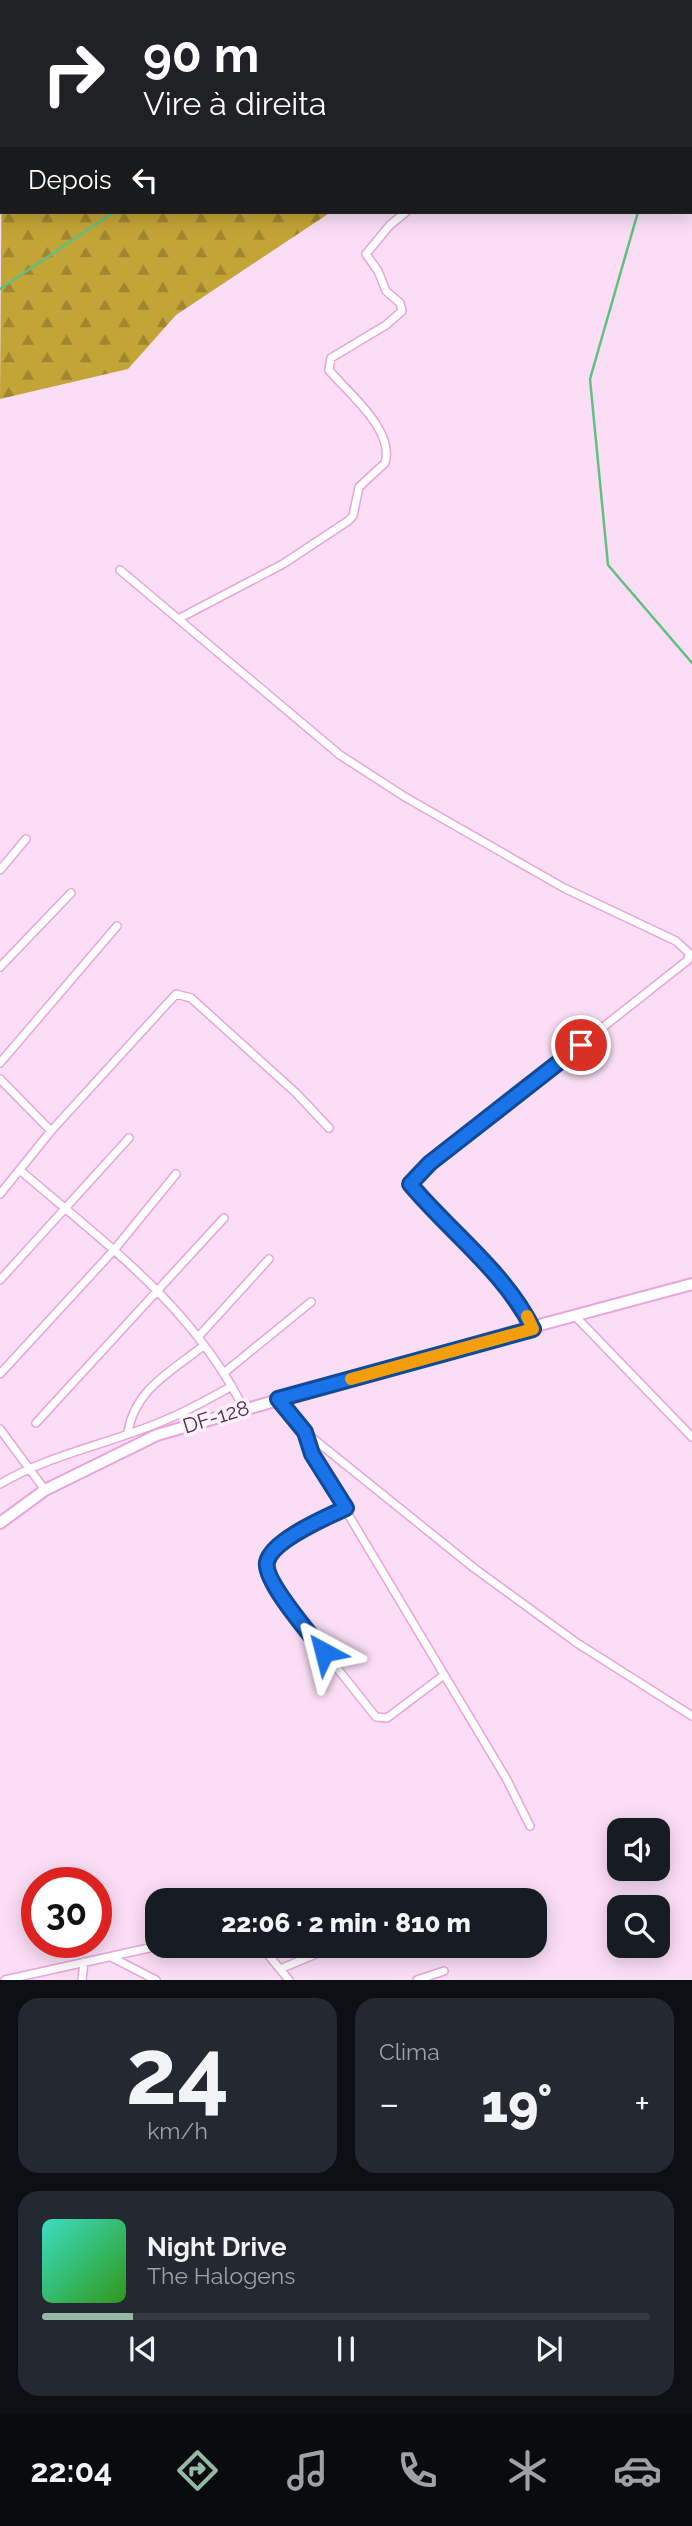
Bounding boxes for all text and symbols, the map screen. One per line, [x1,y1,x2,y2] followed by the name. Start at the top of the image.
[143,26,259,83] text: 90 m
[28,28,119,119] icon: right
[143,85,326,122] text: Vire à direita
[126,161,164,199] icon: left
[28,165,112,195] text: Depois
[551,1015,611,1075] pin
[562,1026,600,1064] icon: arrive
[180,1395,252,1438] street label: DF-128
[287,1615,361,1689] position arrow
[607,1818,670,1958] map controls
[607,1818,670,1881] button: sound
[21,1867,112,1958] speed limit sign: 30
[607,1895,670,1958] button: search
[221,1908,471,1938] text: 22:06 · 2 min · 810 m
[126,2018,229,2125] text: 24
[379,2038,440,2065] text: Clima
[481,2073,553,2134] text: 19°
[379,2081,399,2126] text: −
[634,2081,650,2126] text: +
[147,2117,208,2144] text: km/h
[147,2232,286,2262] text: Night Drive
[147,2262,295,2289] text: The Halogens
[124,2330,162,2368] icon: previous
[327,2330,365,2368] icon: pause
[530,2330,568,2368] icon: next
[173,2446,222,2495] icon: directions
[283,2446,332,2495] icon: music
[393,2446,442,2495] icon: phone
[503,2446,552,2495] icon: climate
[613,2446,662,2495] icon: car
[30,2452,112,2489] text: 22:04

